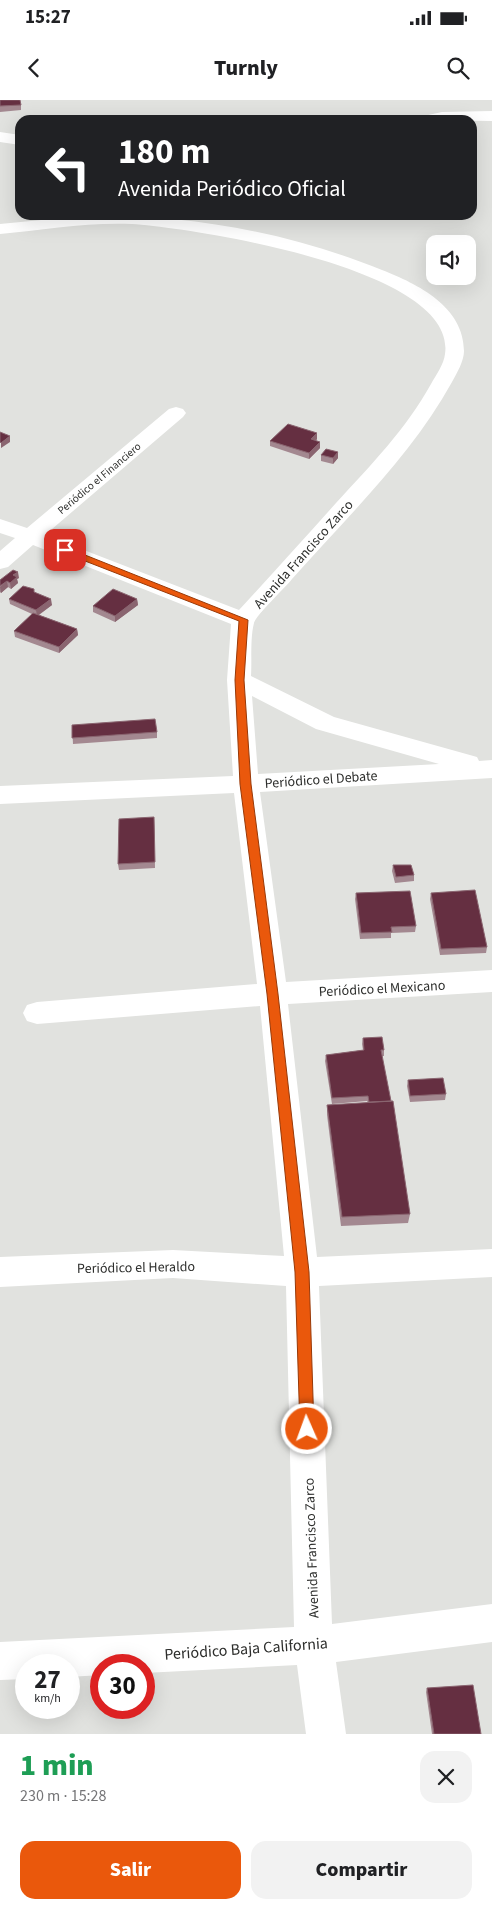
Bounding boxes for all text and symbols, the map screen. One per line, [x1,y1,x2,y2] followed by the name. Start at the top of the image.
[25,4,71,31] text: 15:27
[214,52,278,84] text: Turnly
[20,54,48,82] icon: back
[444,54,472,82] icon: search
[118,127,210,177] text: 180 m
[35,135,100,200] icon: left
[118,173,346,205] text: Avenida Periódico Oficial
[426,235,476,285] map controls
[426,235,476,285] button: sound
[54,439,144,518] street label: Periódico el Financiero
[249,496,358,614] street label: Avenida Francisco Zarco
[44,529,86,571] pin
[51,536,79,564] icon: arrive
[264,766,378,794] street label: Periódico el Debate
[318,976,446,1002] street label: Periódico el Mexicano
[77,1257,195,1279] street label: Periódico el Heraldo
[280,1402,332,1454] position arrow
[300,1477,324,1619] street label: Avenida Francisco Zarco
[164,1632,329,1666] street label: Periódico Baja California
[90,1654,155,1719] speed limit sign: 30
[34,1662,61,1698] text: 27
[34,1690,61,1707] text: km/h
[20,1744,94,1787] text: 1 min
[420,1751,472,1803] button: close
[20,1785,107,1807] text: 230 m · 15:28
[20,1841,241,1899] button: Salir
[251,1841,472,1899] button: Compartir

